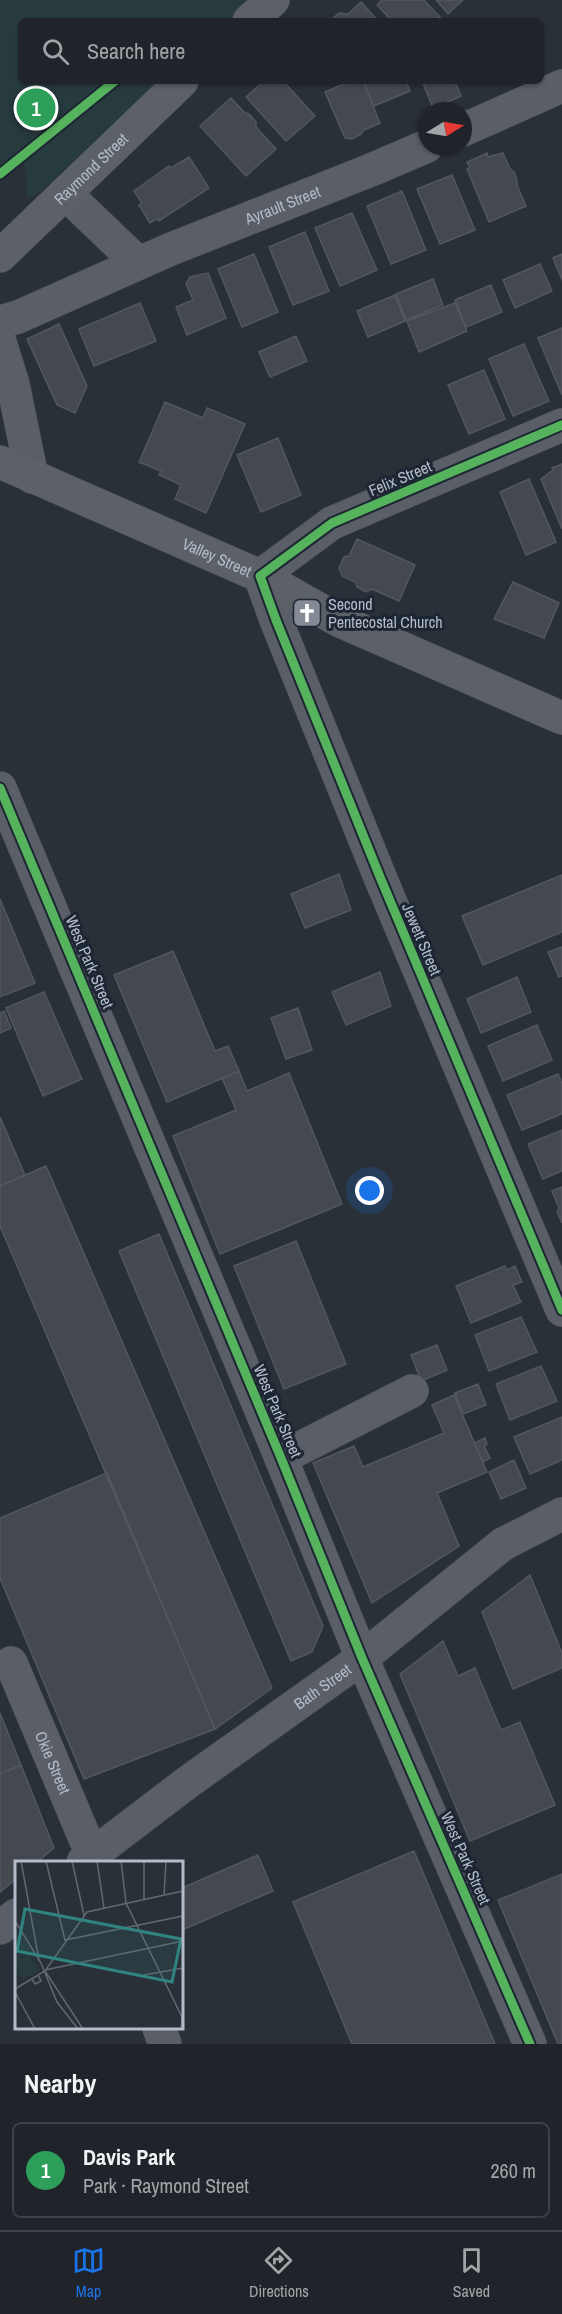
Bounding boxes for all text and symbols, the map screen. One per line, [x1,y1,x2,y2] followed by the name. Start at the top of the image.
[18,18,544,84] search box
[39,35,72,68] icon: search
[87,36,185,66] text: Search here
[16,86,56,130] pin: 1
[418,102,472,156] north arrow
[49,128,133,209] street label: Raymond Street
[241,180,324,230] street label: Ayrault Street
[365,455,435,501] street label: Felix Street
[179,532,255,582] street label: Valley Street
[328,593,443,633] place label: Second Pentecostal Church
[291,597,323,629] church icon: Second Pentecostal Church
[397,899,447,979] street label: Jewett Street
[61,912,120,1012] street label: West Park Street
[355,1176,384,1205] your location
[249,1361,308,1461] street label: West Park Street
[289,1658,356,1714] street label: Bath Street
[30,1728,76,1798] street label: Okie Street
[436,1808,496,1908] street label: West Park Street
[15,1861,183,2029] inset map
[24,2066,96,2101] text: Nearby
[83,2142,175,2172] text: Davis Park
[41,2157,50,2184] text: 1
[490,2157,536,2184] text: 260 m
[83,2172,249,2199] text: Park · Raymond Street
[72,2244,105,2302] tab: Map
[249,2244,309,2302] tab: Directions
[453,2244,490,2302] tab: Saved

